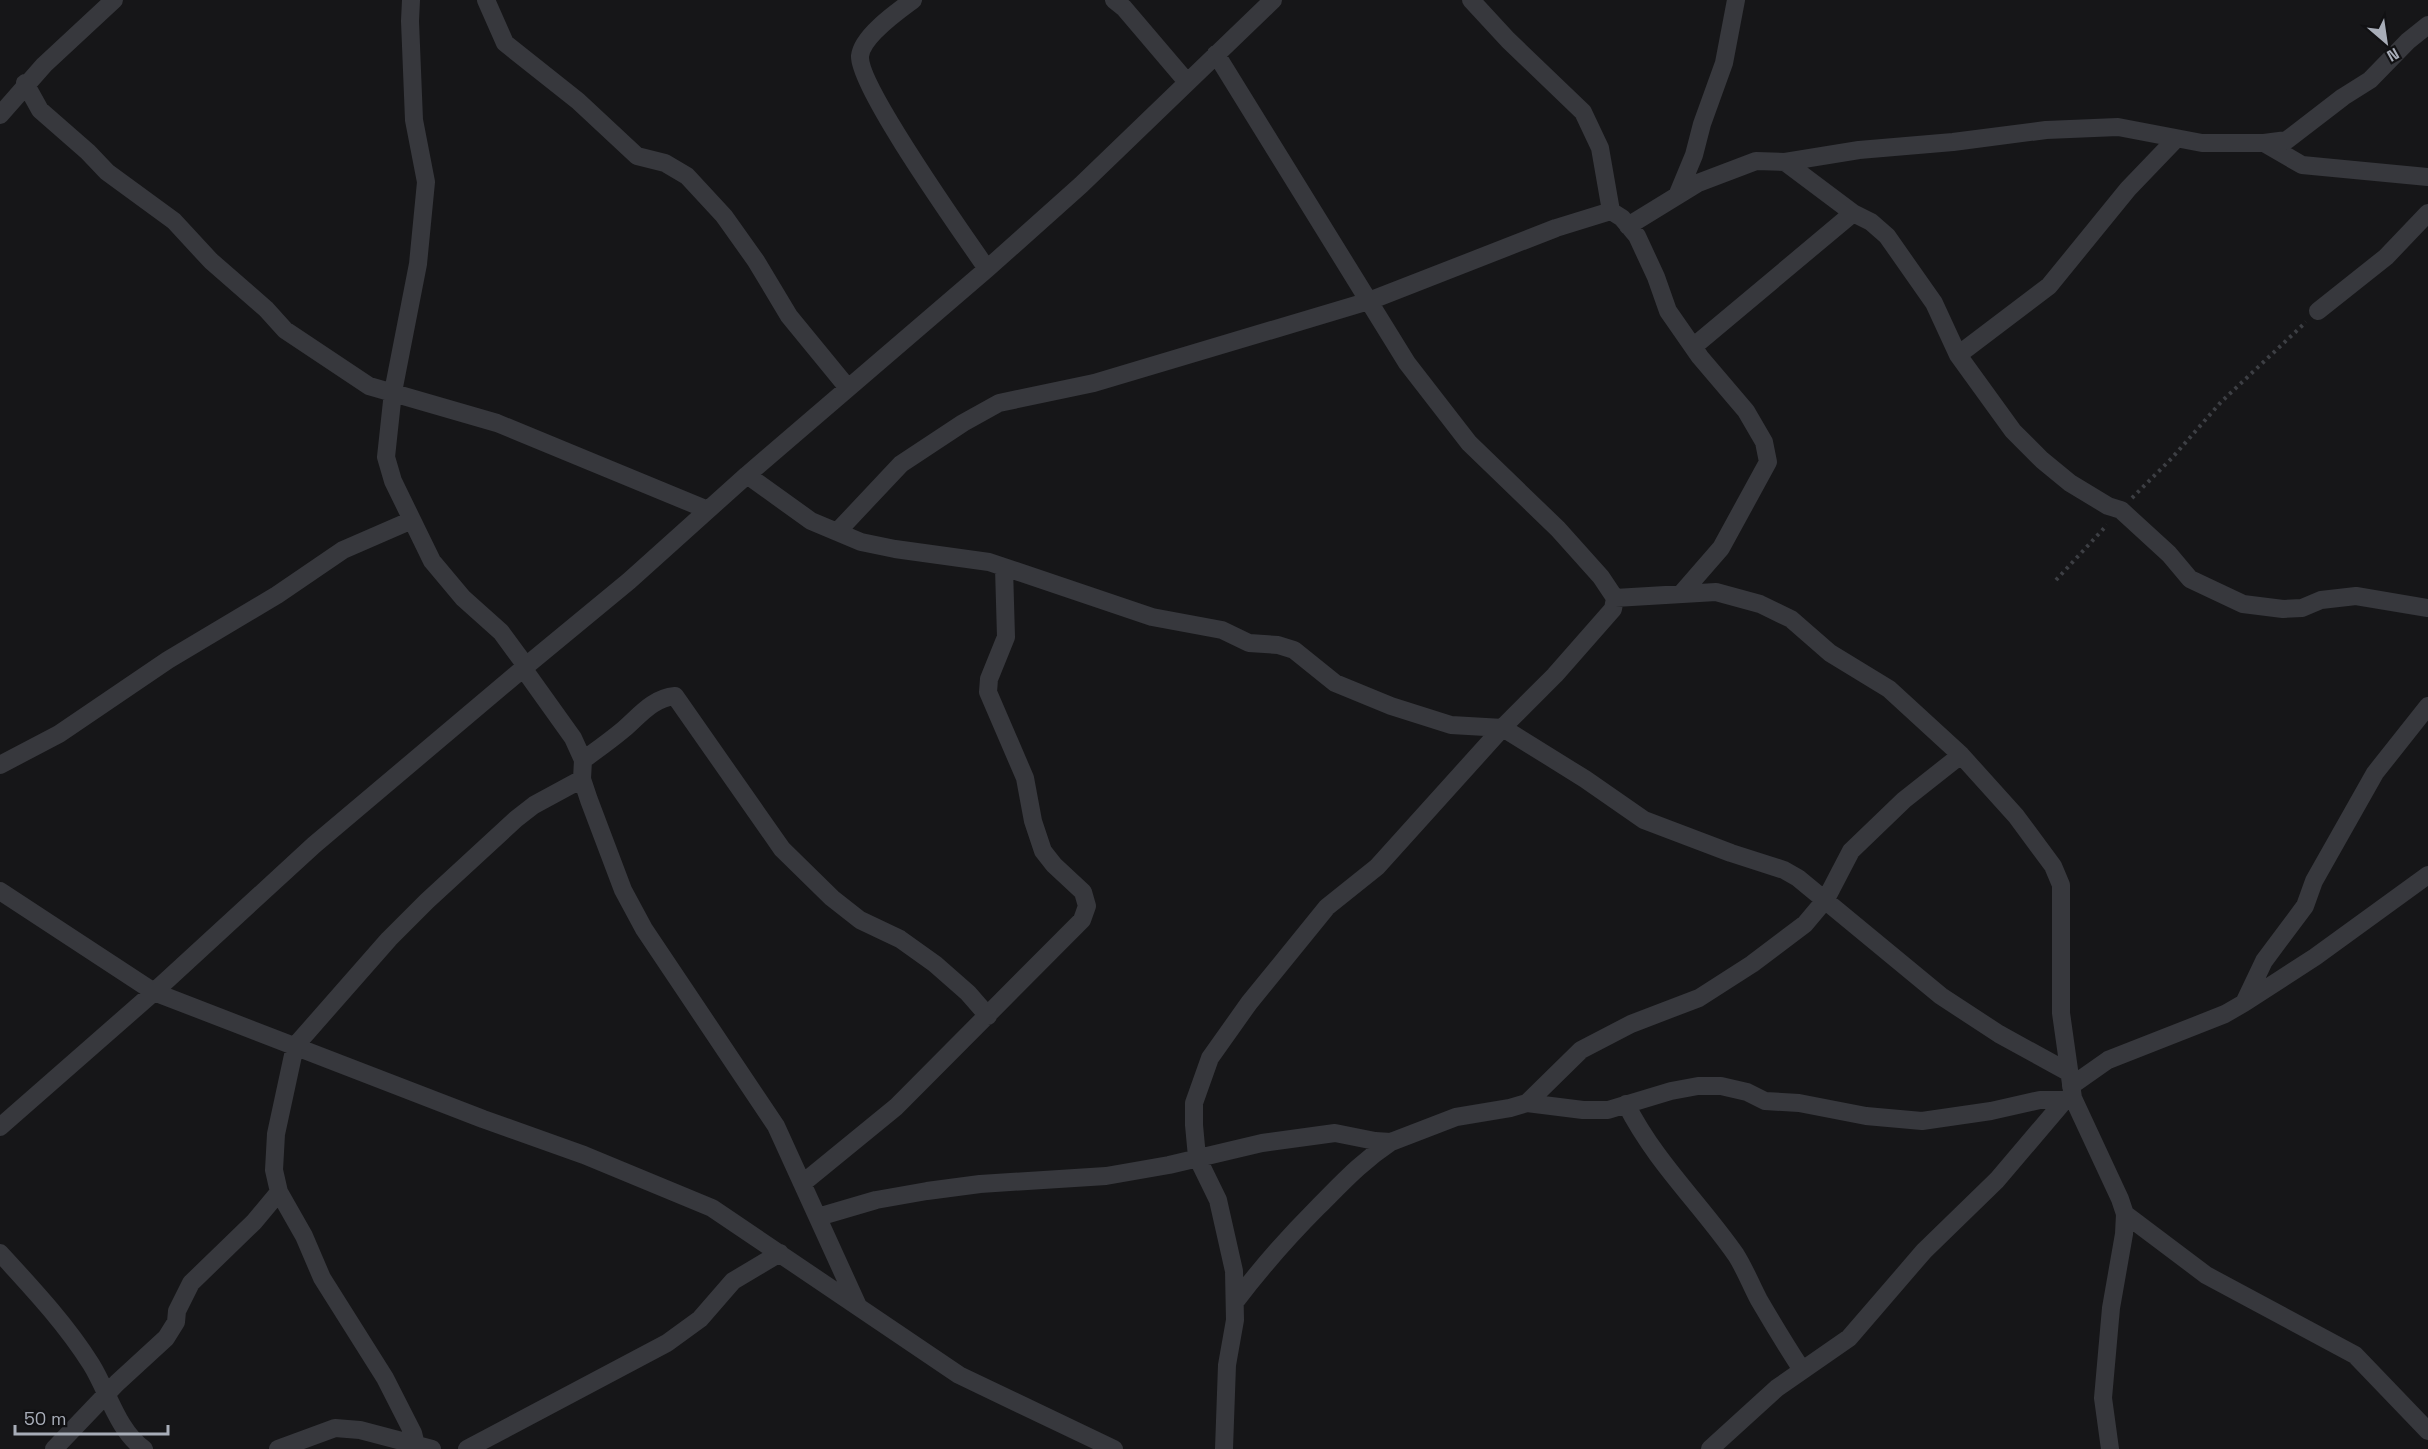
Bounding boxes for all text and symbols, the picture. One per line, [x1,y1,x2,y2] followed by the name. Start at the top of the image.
[2356,12,2416,72] north arrow
[2383,43,2403,66] text: N
[15,1398,168,1436] scale bar
[24,1407,66,1430] text: 50 m

